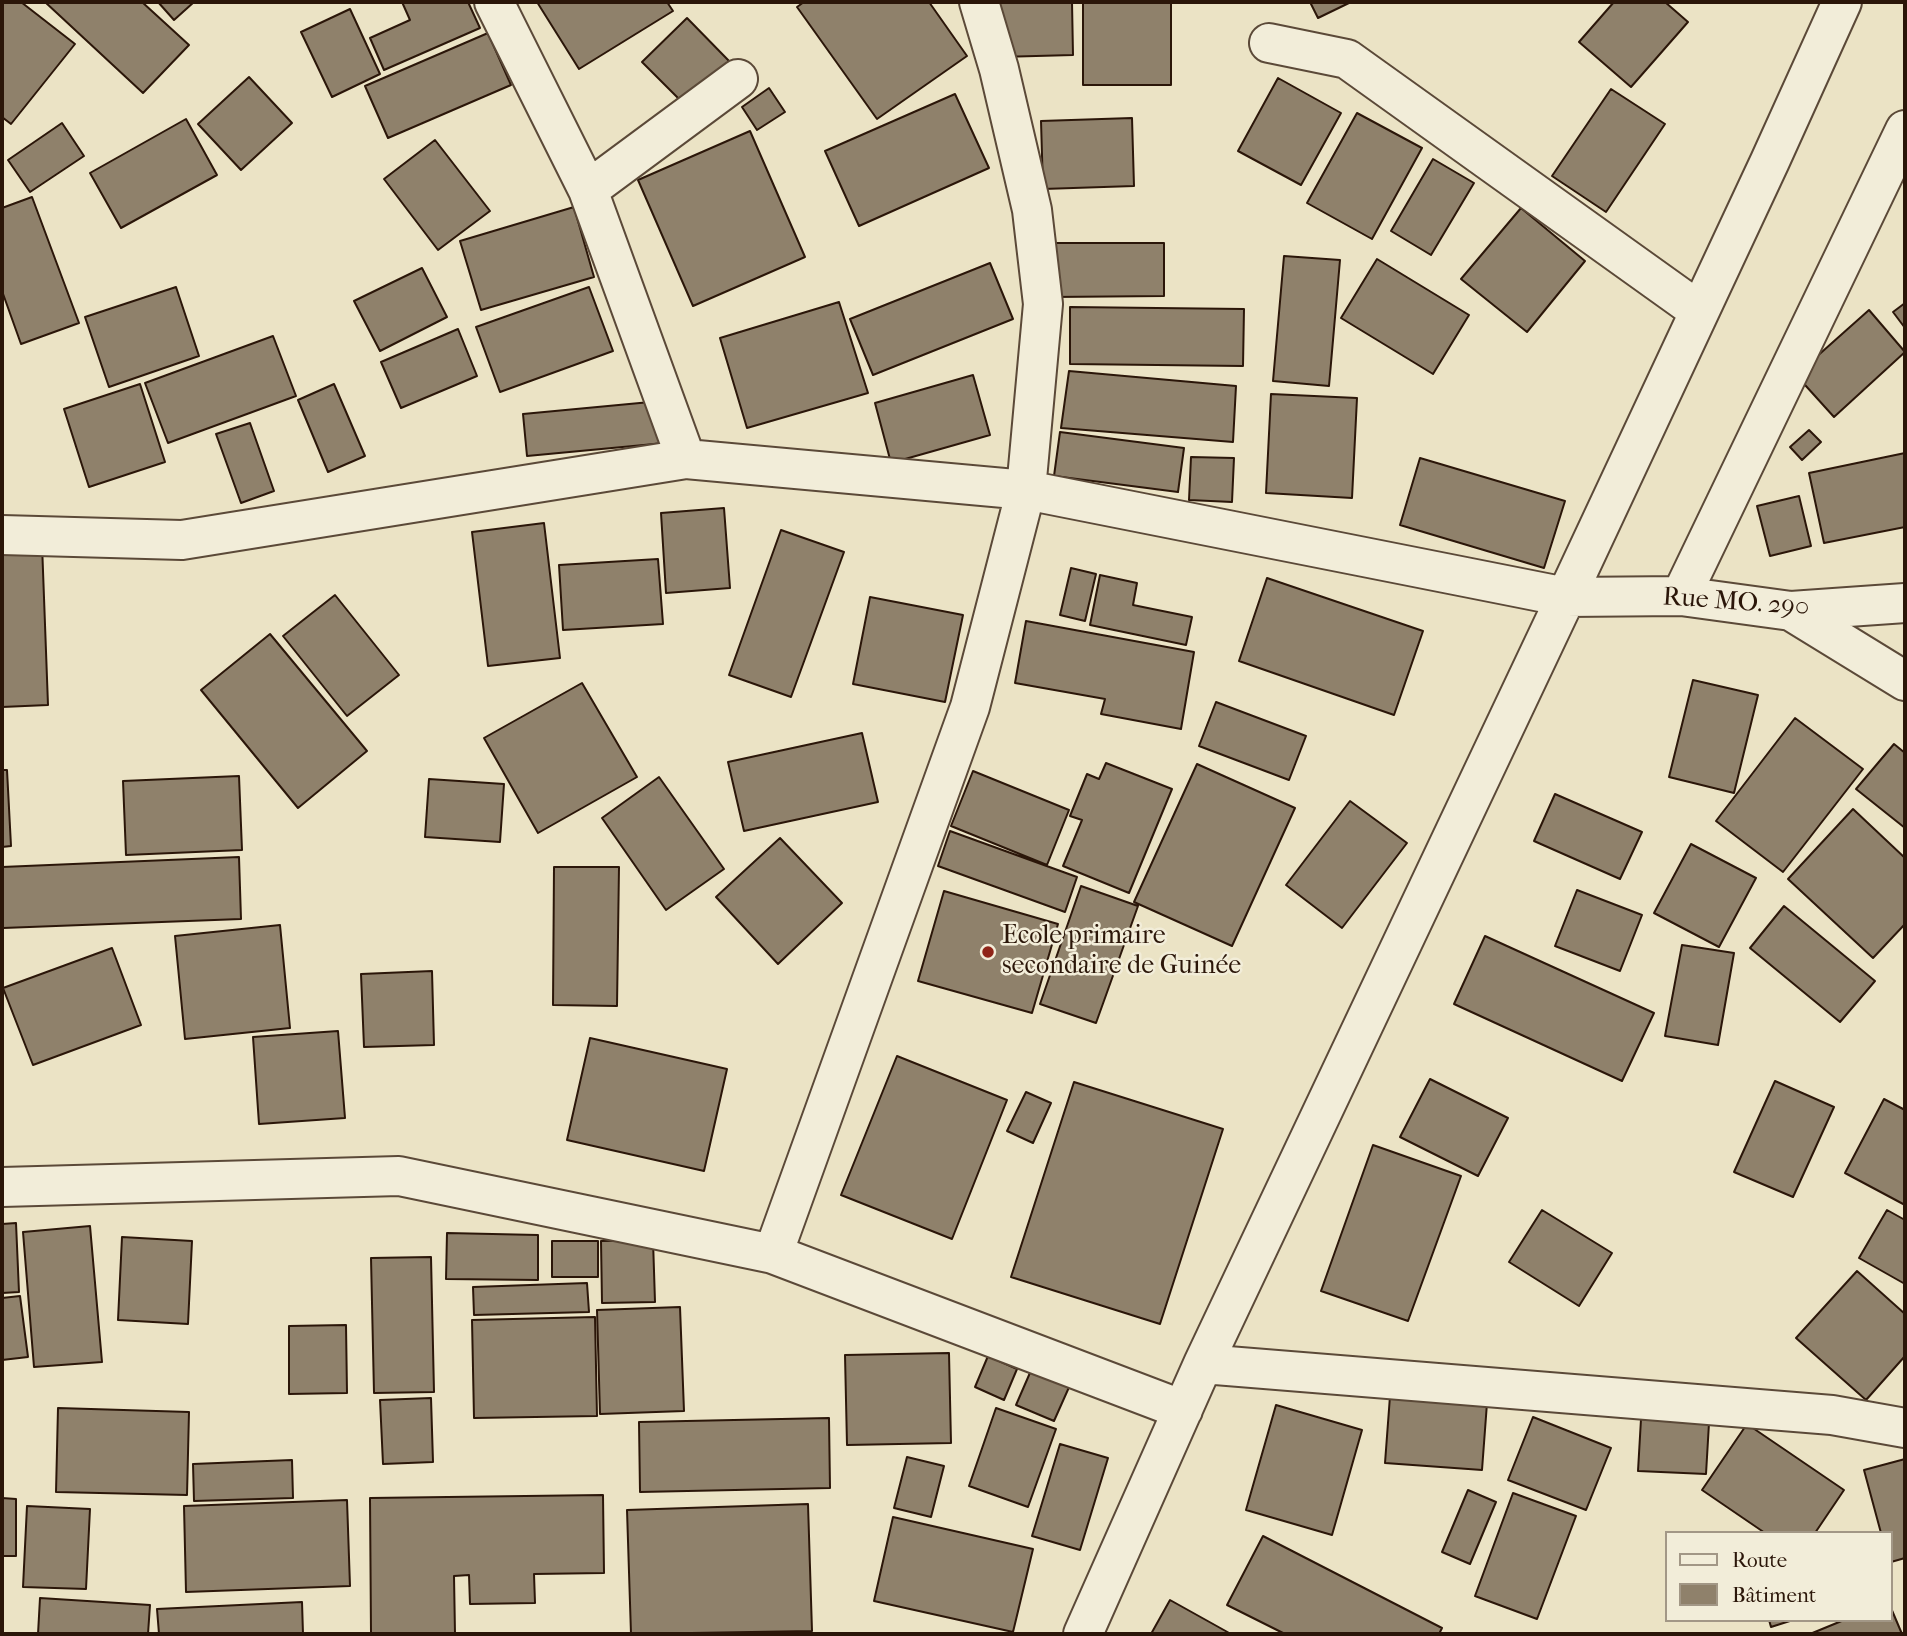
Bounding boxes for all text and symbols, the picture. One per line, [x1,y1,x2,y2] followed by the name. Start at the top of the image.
[1662,582,1810,624] street label: Rue MO. 290
[1002,921,1241,982] place label: Ecole primaire secondaire de Guinée
[980,944,996,960] marker: Ecole primaire secondaire de Guinée
[1666,1531,1893,1622] legend
[1732,1548,1787,1572] text: Route
[1732,1583,1816,1607] text: Bâtiment

